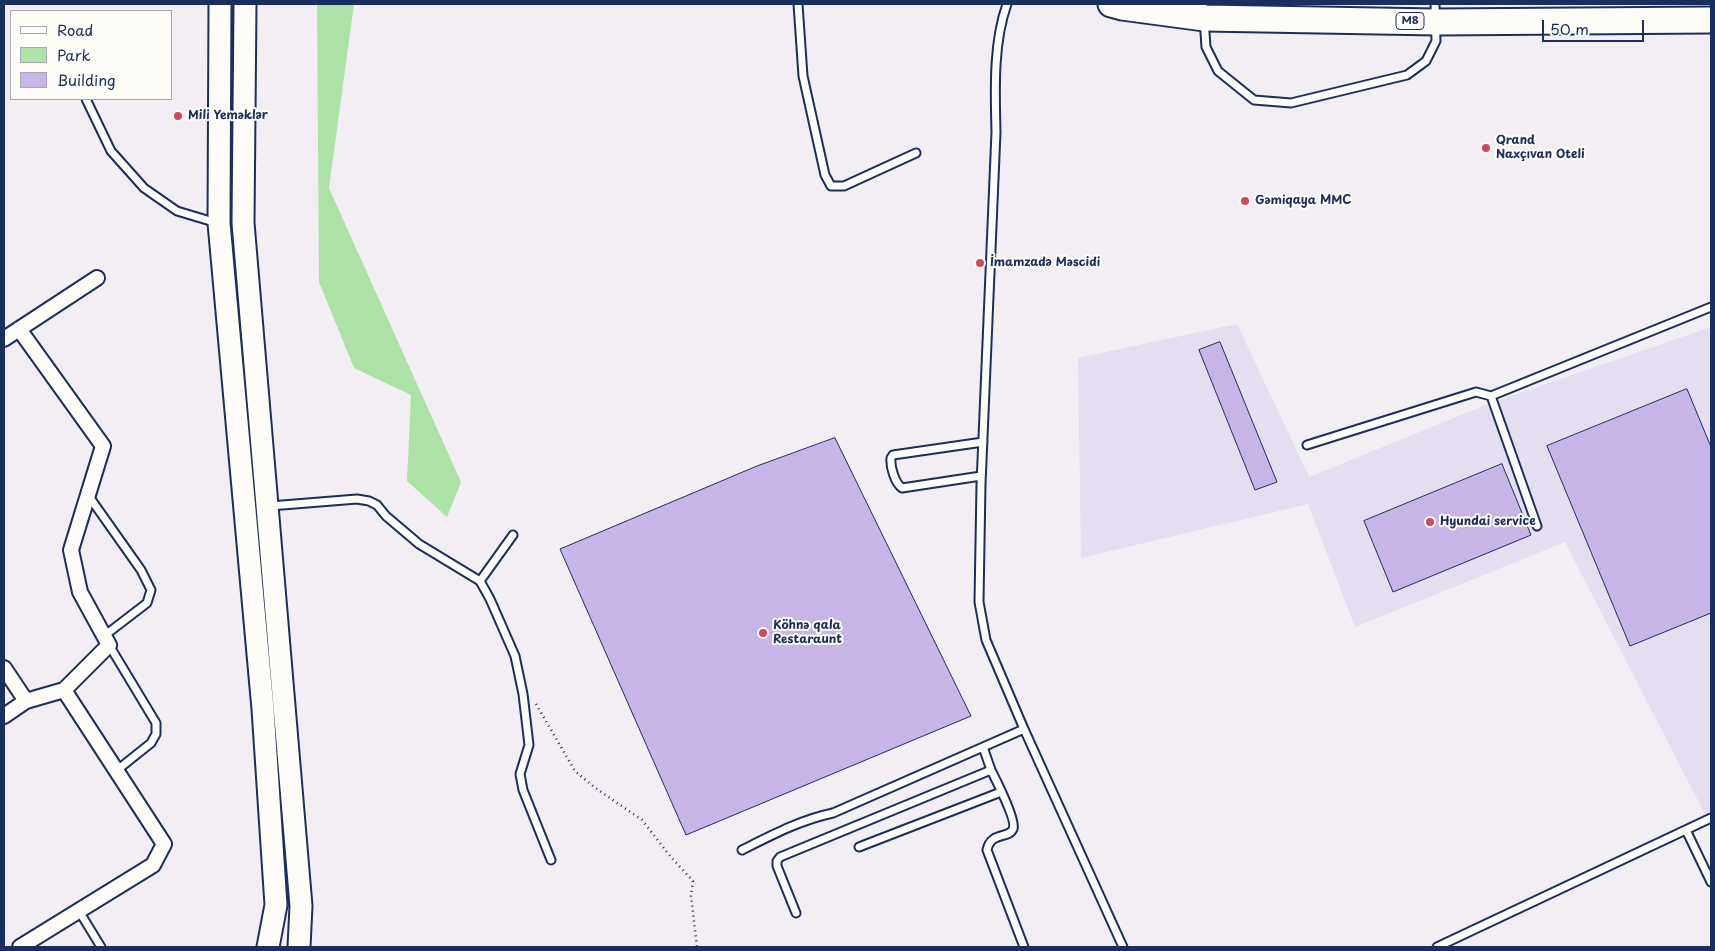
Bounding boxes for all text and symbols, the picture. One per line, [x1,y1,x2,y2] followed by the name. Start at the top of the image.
[10,10,172,100] legend
[1545,10,1648,42] scale bar
[1396,12,1424,30] road number: M8
[1550,17,1589,40] text: 50 m
[57,18,93,41] text: Road
[57,43,91,66] text: Park
[57,68,116,91] text: Building
[188,109,268,123] place label: Mili Yeməklər
[172,110,184,122] marker: Mili Yeməklər
[1496,134,1585,162] place label: Qrand Naxçıvan Oteli
[1480,142,1492,154] marker: Qrand Naxçıvan Oteli
[1255,194,1351,208] place label: Gəmiqaya MMC
[1239,195,1251,207] marker: Gəmiqaya MMC
[990,256,1100,270] place label: İmamzadə Məscidi
[974,257,986,269] marker: İmamzadə Məscidi
[1440,515,1536,529] place label: Hyundai service
[1424,516,1436,528] marker: Hyundai service
[773,619,842,647] place label: Köhnə qala Restaraunt
[757,627,769,639] marker: Köhnə qala Restaraunt

